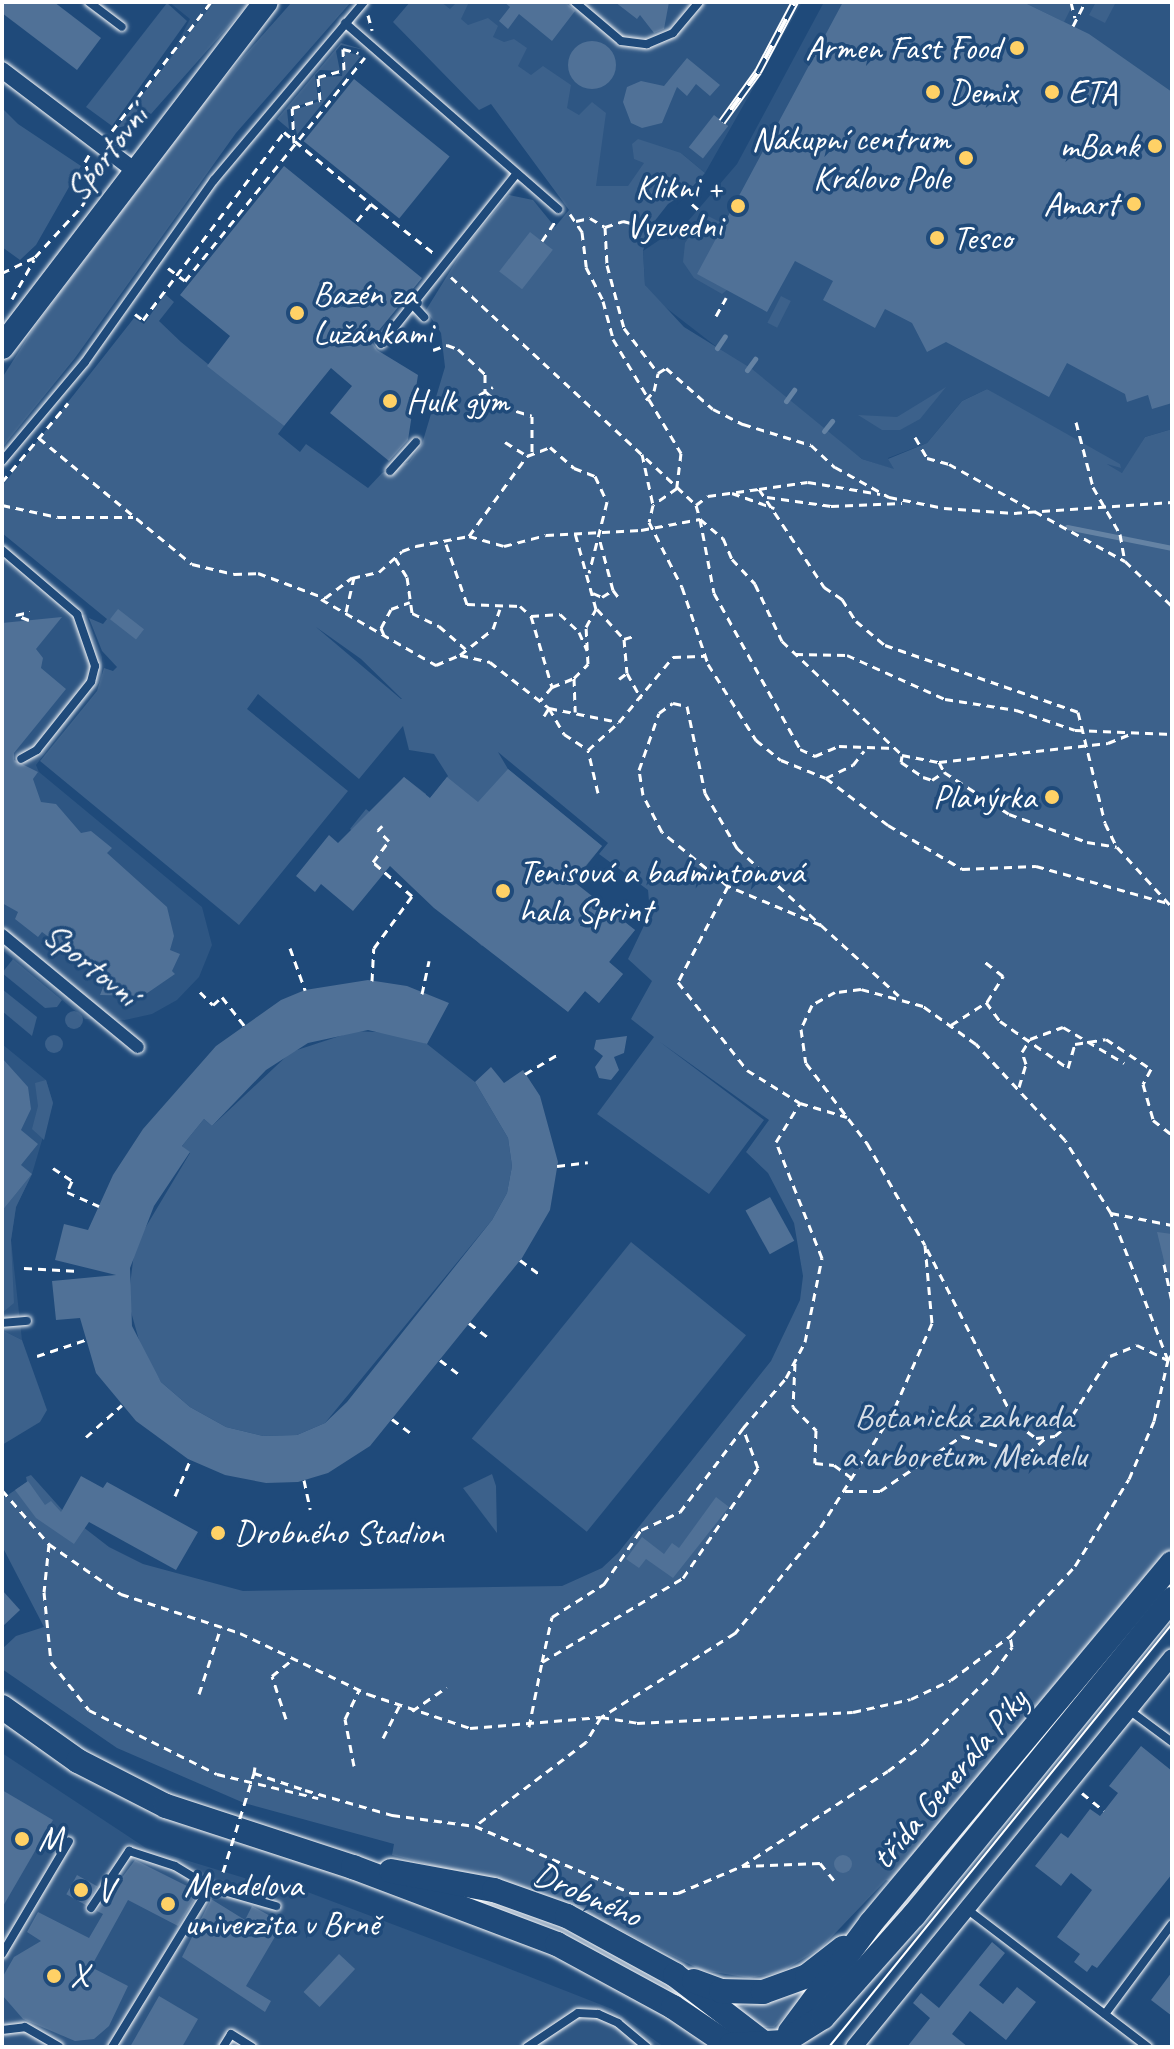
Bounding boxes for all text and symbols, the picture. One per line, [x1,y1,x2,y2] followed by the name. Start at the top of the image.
[804,28,1001,68] place label: Armen Fast Food
[1008,39,1026,57] marker: Armen Fast Food
[949,72,1017,112] place label: Demix
[1068,72,1117,112] place label: ETA
[924,83,942,101] marker: Demix
[1043,83,1061,101] marker: ETA
[56,97,156,209] street label: Sportovní
[751,118,950,198] place label: Nákupní centrum Královo Pole
[1060,126,1139,166] place label: mBank
[1146,137,1164,155] marker: mBank
[957,149,975,167] marker: Nákupní centrum Královo Pole
[626,166,722,246] place label: Klikni + Vyzvedni
[1044,184,1118,224] place label: Amart
[1125,195,1143,213] marker: Amart
[729,197,747,215] marker: Klikni + Vyzvedni
[953,218,1012,258] place label: Tesco
[928,229,946,247] marker: Tesco
[313,273,432,352] place label: Bazén za Lužánkami
[288,304,306,322] marker: Bazén za Lužánkami
[406,381,507,421] place label: Hulk gym
[381,392,399,410] marker: Hulk gym
[933,777,1036,817] place label: Planýrka
[1043,788,1061,806] marker: Planýrka
[519,851,805,930] place label: Tenisová a badmintonová hala Sprint
[494,882,512,900] marker: Tenisová a badmintonová hala Sprint
[36,914,146,1014] street label: Sportovní
[841,1396,1087,1476] park label: Botanická zahrada a arboretum Mendelu
[234,1513,446,1553] place label: Drobného Stadion
[209,1524,227,1542] marker: Drobného Stadion
[862,1681,1036,1877] street label: třída Generála Píky
[38,1819,62,1859] place label: M
[13,1830,31,1848] marker: M
[528,1852,648,1936] street label: Drobného
[184,1864,379,1944] place label: Mendelova univerzita v Brně
[97,1870,114,1910] place label: V
[72,1881,90,1899] marker: V
[159,1895,177,1913] marker: Mendelova univerzita v Brně
[70,1956,88,1996] place label: X
[45,1967,63,1985] marker: X

